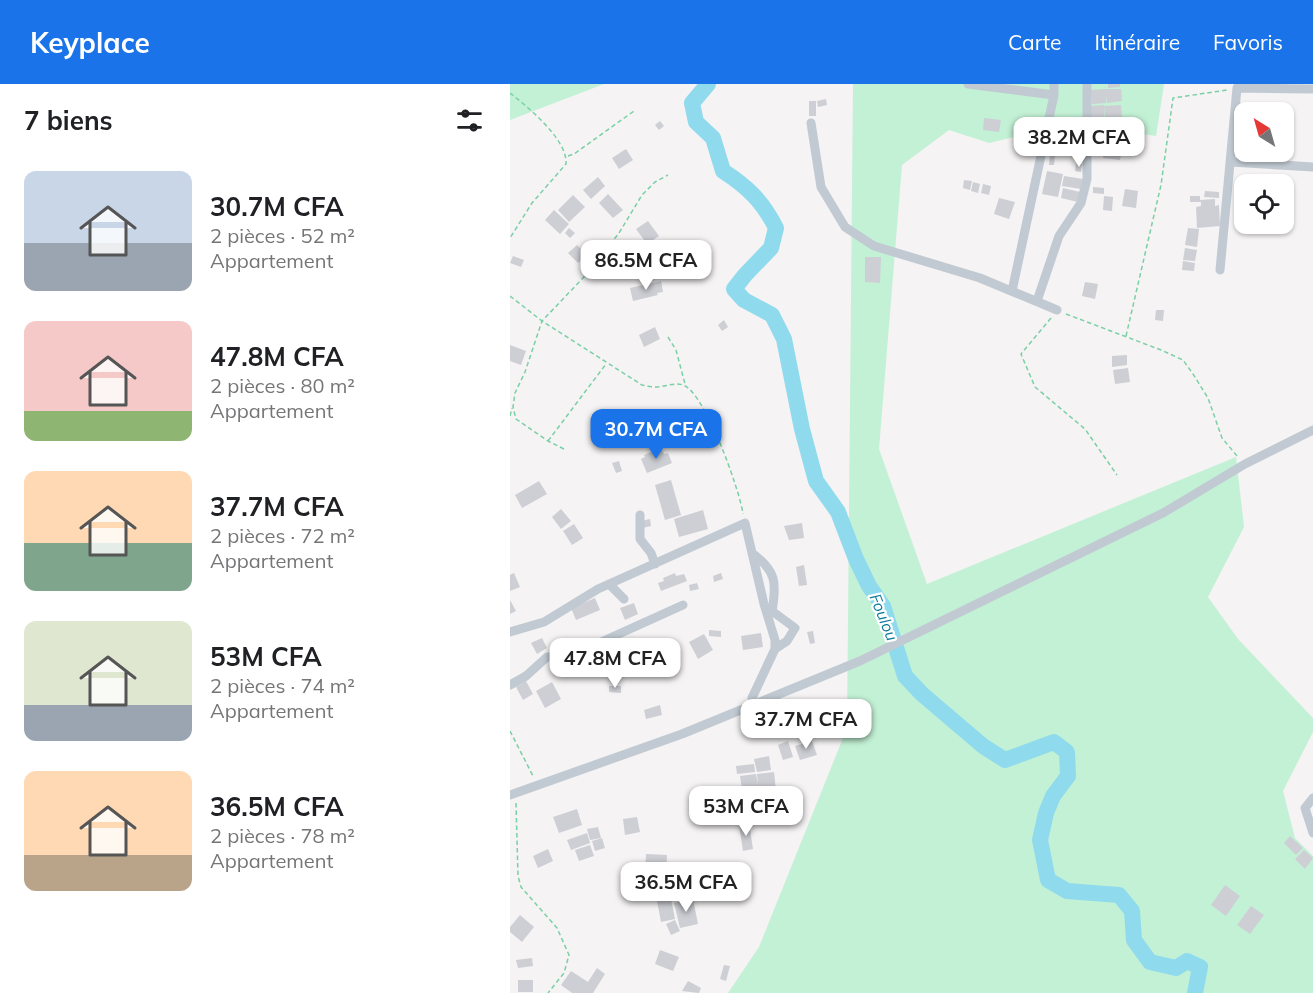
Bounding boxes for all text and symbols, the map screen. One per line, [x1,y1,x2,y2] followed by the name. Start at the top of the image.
[30,25,150,60] text: Keyplace
[1008,29,1062,55] text: Carte
[1095,29,1180,55] text: Itinéraire
[1213,29,1283,55] text: Favoris
[1234,102,1294,162] north arrow
[1234,102,1294,234] map controls
[24,104,113,137] text: 7 biens
[453,104,486,137] icon: filters
[1010,117,1148,168] pin: 38.2M CFA
[1028,124,1130,149] text: 38.2M CFA
[1234,174,1294,234] button: locate
[210,190,344,223] text: 30.7M CFA
[72,195,144,267] icon: home
[210,223,355,248] text: 2 pièces · 52 m²
[577,240,715,291] pin: 86.5M CFA
[595,247,697,272] text: 86.5M CFA
[210,248,333,273] text: Appartement
[210,340,344,373] text: 47.8M CFA
[72,345,144,417] icon: home
[210,373,355,398] text: 2 pièces · 80 m²
[210,398,333,423] text: Appartement
[587,409,725,460] pin: 30.7M CFA
[605,416,707,441] text: 30.7M CFA
[210,490,344,523] text: 37.7M CFA
[72,495,144,567] icon: home
[210,523,355,548] text: 2 pièces · 72 m²
[210,548,333,573] text: Appartement
[866,590,902,644] water label: Foulou
[546,638,684,689] pin: 47.8M CFA
[210,640,322,673] text: 53M CFA
[72,645,144,717] icon: home
[564,645,666,670] text: 47.8M CFA
[210,673,355,698] text: 2 pièces · 74 m²
[210,698,333,723] text: Appartement
[737,699,875,750] pin: 37.7M CFA
[755,706,857,731] text: 37.7M CFA
[691,786,801,837] pin: 53M CFA
[210,790,344,823] text: 36.5M CFA
[703,793,789,818] text: 53M CFA
[72,795,144,867] icon: home
[210,823,355,848] text: 2 pièces · 78 m²
[210,848,333,873] text: Appartement
[617,862,755,913] pin: 36.5M CFA
[635,869,737,894] text: 36.5M CFA

